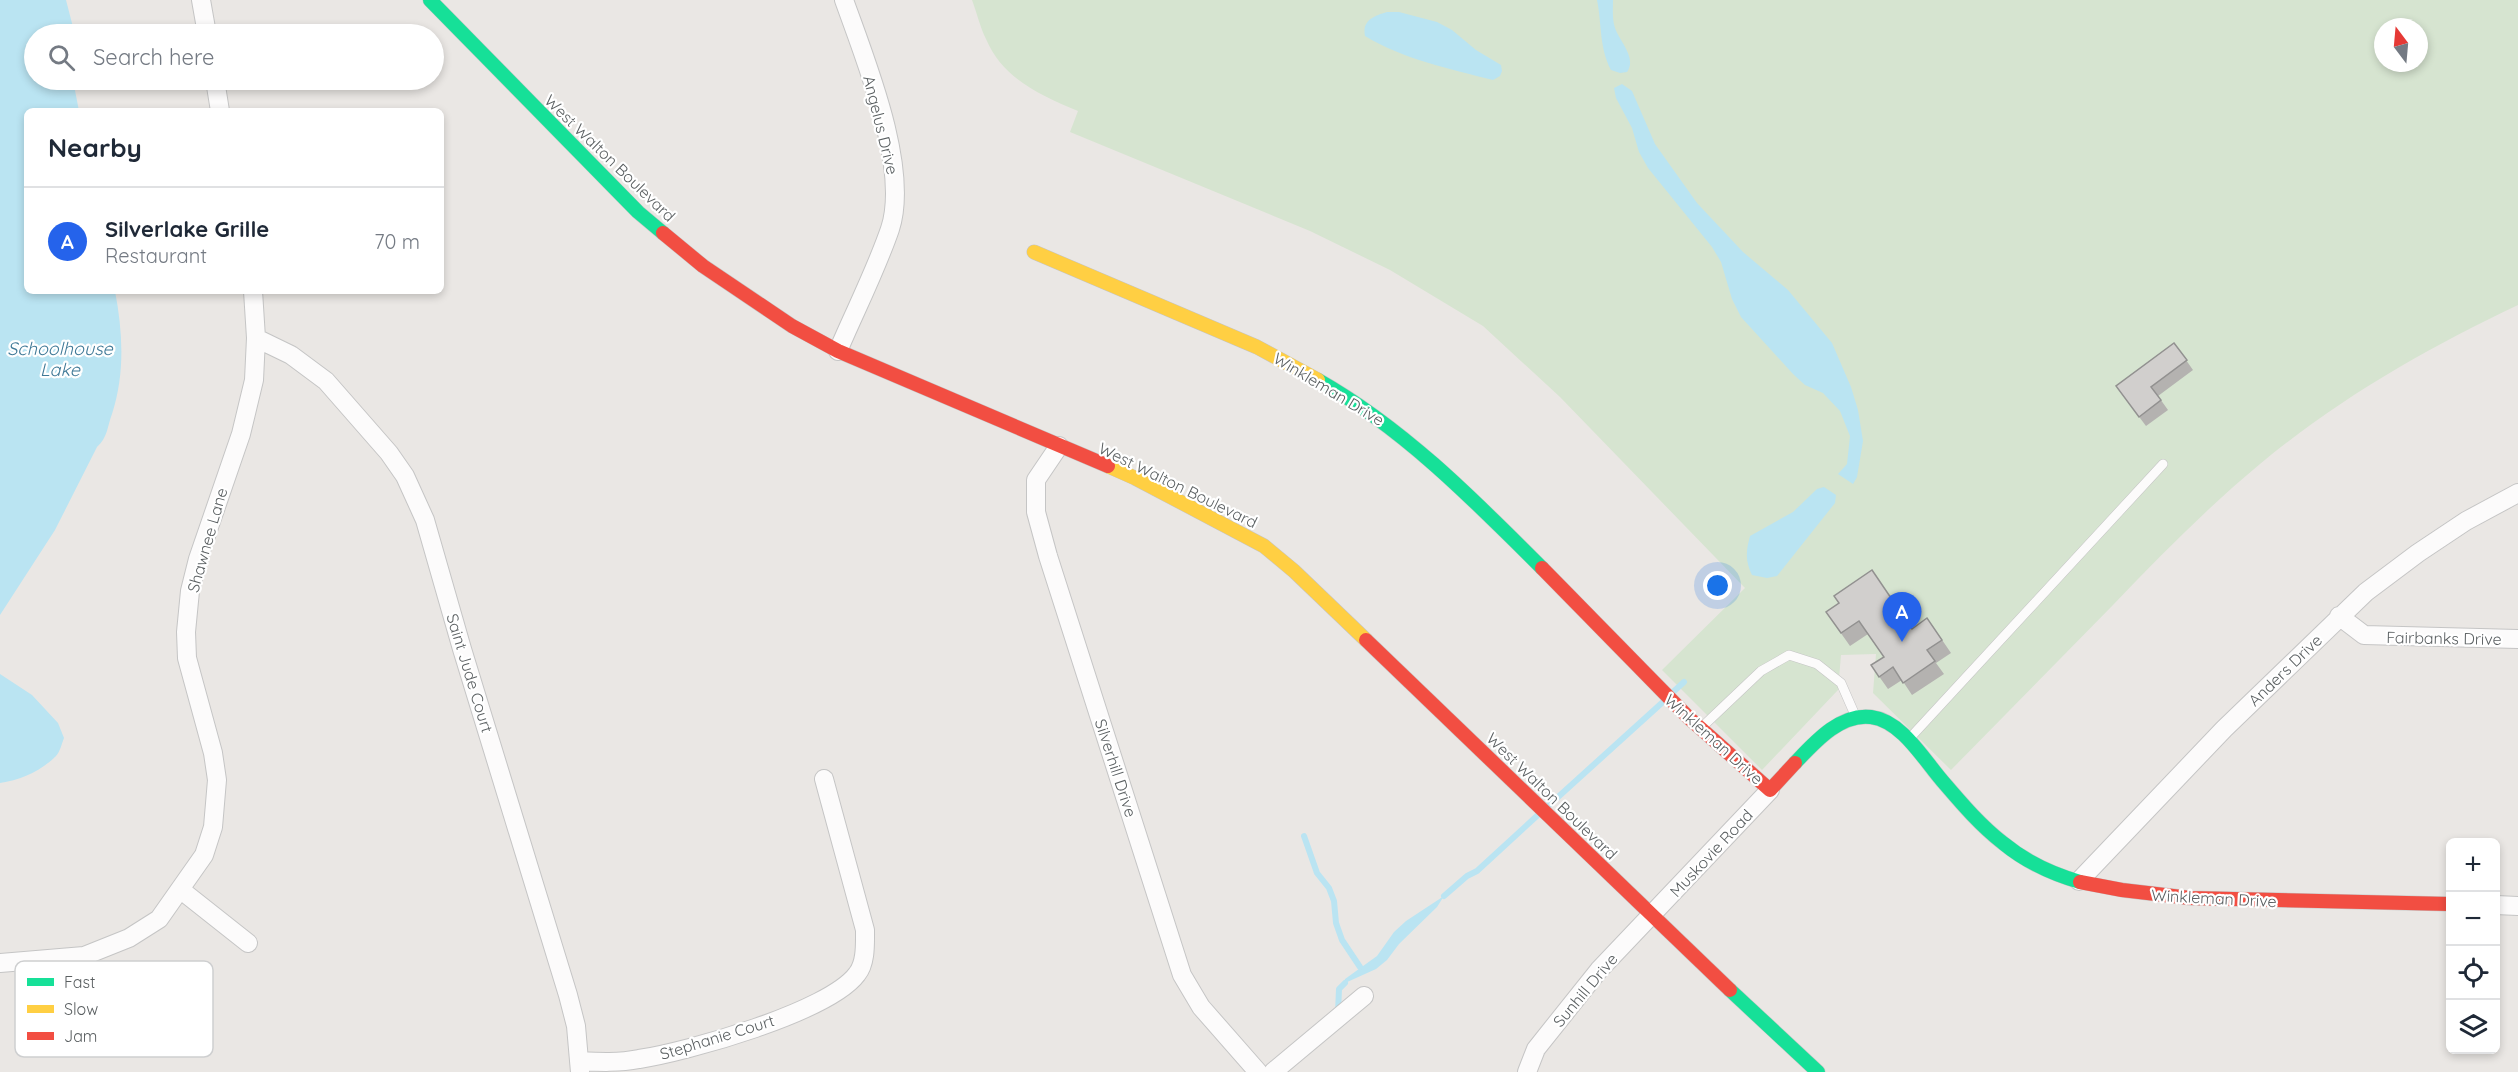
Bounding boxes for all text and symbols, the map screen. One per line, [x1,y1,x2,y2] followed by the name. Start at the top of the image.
[2374,18,2428,72] north arrow
[24,24,444,90] search box
[45,41,78,74] icon: search
[93,43,214,71] text: Search here
[859,73,903,177] street label: Angelus Drive
[540,90,680,226] street label: West Walton Boulevard
[48,131,142,164] text: Nearby
[105,215,269,243] text: Silverlake Grille
[61,229,74,254] text: A
[374,229,420,254] text: 70 m
[105,243,207,268] text: Restaurant
[7,337,114,381] water label: Schoolhouse Lake
[1270,348,1388,430] street label: Winkleman Drive
[1095,438,1261,532] street label: West Walton Boulevard
[183,485,231,595] street label: Shawnee Lane
[1703,571,1732,600] your location
[1882,592,1922,642] pin: A
[442,611,498,735] street label: Saint Jude Court
[2386,627,2502,649] street label: Fairbanks Drive
[2244,630,2326,710] street label: Anders Drive
[1661,690,1767,788] street label: Winkleman Drive
[1091,716,1141,820] street label: Silverhill Drive
[1482,728,1622,864] street label: West Walton Boulevard
[1665,805,1757,901] street label: Muskovie Road
[2446,838,2500,1054] map controls
[2446,838,2500,892] button: +
[2151,885,2277,911] street label: Winkleman Drive
[2446,892,2500,946] button: −
[2446,946,2500,1000] button: locate
[1548,949,1622,1031] street label: Sunhill Drive
[15,961,213,1057] legend
[64,972,95,992] text: Fast
[64,999,98,1019] text: Slow
[2446,1000,2500,1054] button: layers
[657,1010,777,1064] street label: Stephanie Court
[64,1026,97,1046] text: Jam

